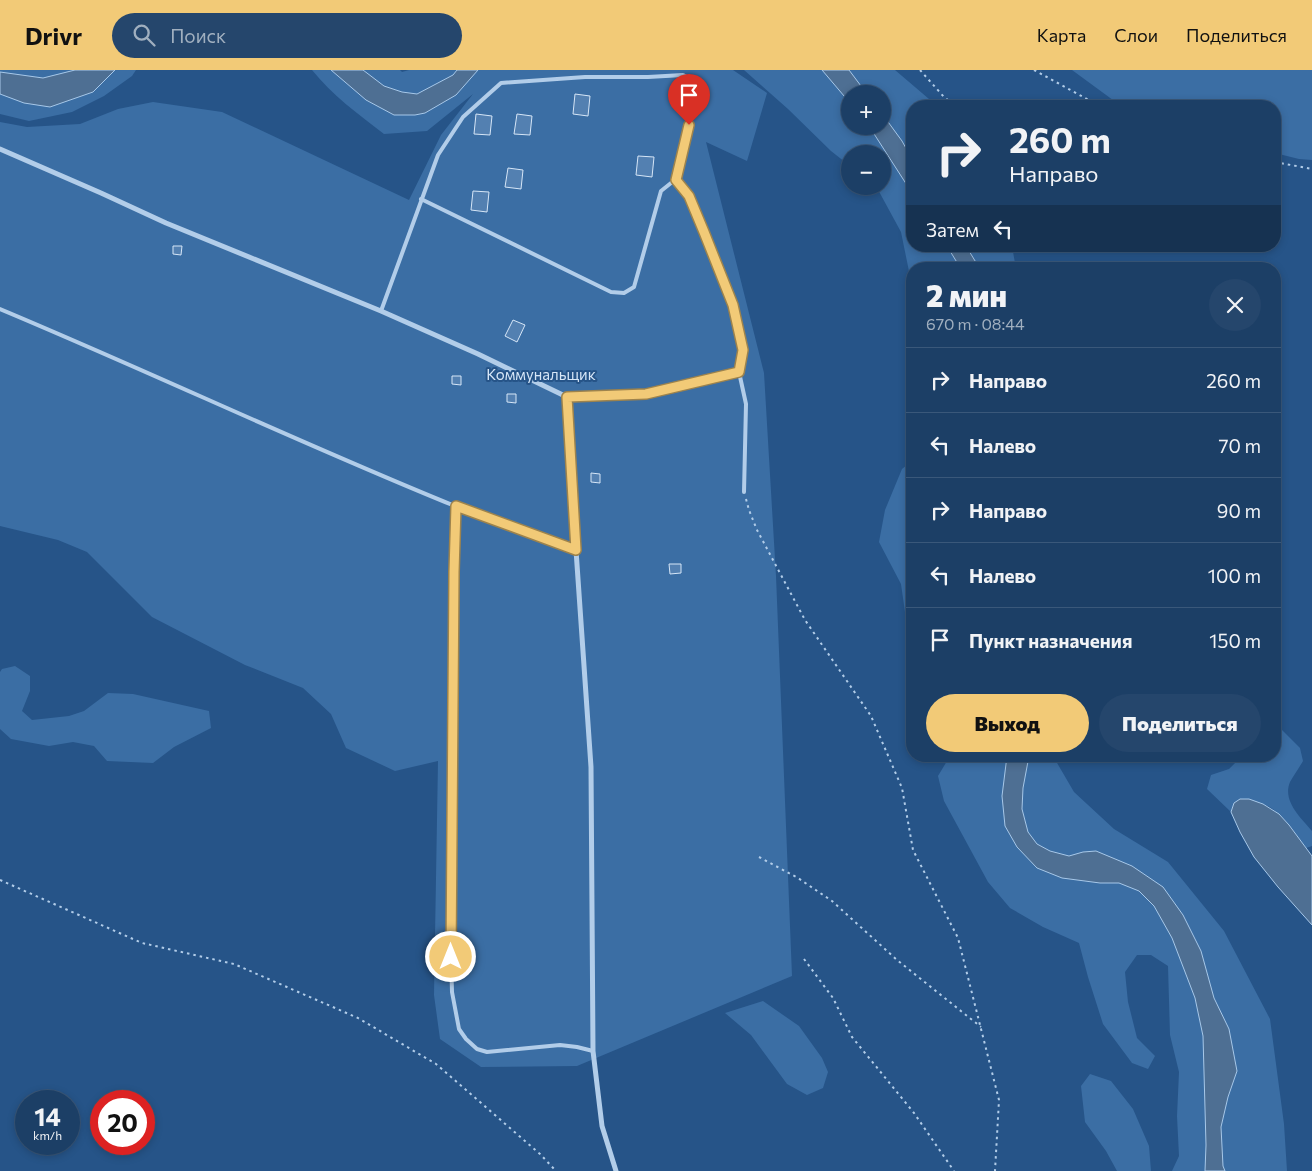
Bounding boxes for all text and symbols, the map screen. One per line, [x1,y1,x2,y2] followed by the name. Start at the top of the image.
[112,13,462,58] search box
[25,21,82,50] text: Drivr
[130,21,158,49] icon: search
[170,24,226,47] text: Поиск
[1037,24,1086,46] text: Карта
[1114,24,1158,46] text: Слои
[1186,24,1287,46] text: Поделиться
[668,74,710,125] pin
[675,81,703,109] icon: arrive
[841,85,891,195] map controls
[841,85,891,135] button: +
[1009,117,1111,160] text: 260 m
[926,120,991,185] icon: right
[841,145,891,195] button: −
[1009,160,1099,187] text: Направо
[989,215,1017,243] icon: left
[926,218,979,241] text: Затем
[926,276,1007,313] text: 2 мин
[1209,279,1261,331] button: close
[926,314,1025,333] text: 670 m · 08:44
[486,365,596,383] park label: Коммунальщик
[926,366,954,394] icon: right
[969,369,1047,392] text: Направо
[1206,369,1261,392] text: 260 m
[926,431,954,459] icon: left
[969,434,1036,457] text: Налево
[1218,434,1261,457] text: 70 m
[926,496,954,524] icon: right
[969,499,1047,522] text: Направо
[1217,499,1261,522] text: 90 m
[926,561,954,589] icon: left
[969,564,1036,587] text: Налево
[1208,564,1261,587] text: 100 m
[926,626,954,654] icon: arrive
[969,629,1132,652] text: Пункт назначения
[1209,629,1261,652] text: 150 m
[926,694,1089,752] button: Выход
[1099,694,1261,752] button: Поделиться
[424,930,476,982] position arrow
[90,1090,155,1155] speed limit sign: 20
[34,1101,61,1131] text: 14
[33,1128,62,1142] text: km/h

